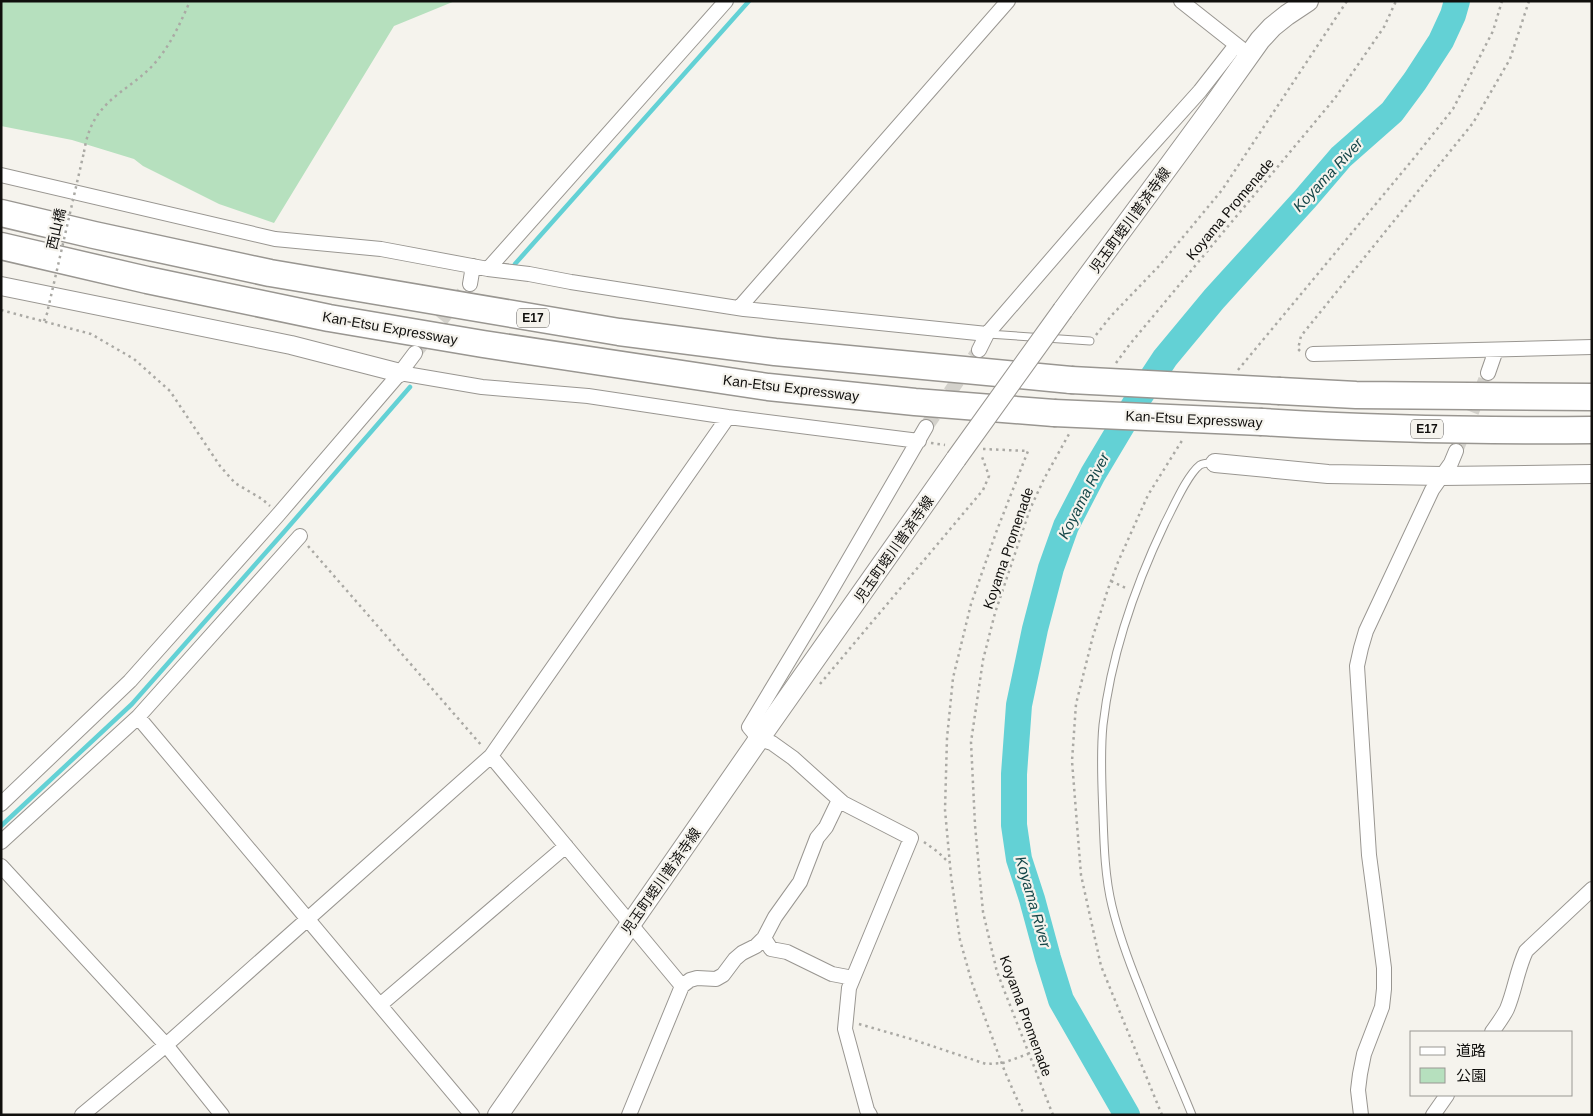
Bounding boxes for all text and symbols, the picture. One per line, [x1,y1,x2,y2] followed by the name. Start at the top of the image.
[1289,134,1367,215] water label: Koyama River
[1183,155,1277,263] street label: Koyama Promenade
[1086,164,1174,276] street label: 児玉町蛭川普済寺線
[43,207,69,251] street label: 西山橋
[321,308,459,348] street label: Kan-Etsu Expressway
[517,308,549,328] road number: E17
[722,372,860,404] street label: Kan-Etsu Expressway
[1125,407,1263,431] street label: Kan-Etsu Expressway
[1411,419,1443,438] road number: E17
[1055,449,1113,542] water label: Koyama River
[980,485,1036,611] street label: Koyama Promenade
[851,493,937,605] street label: 児玉町蛭川普済寺線
[618,825,704,937] street label: 児玉町蛭川普済寺線
[1012,854,1055,950] water label: Koyama River
[997,953,1055,1079] street label: Koyama Promenade
[1410,1031,1573,1096] legend
[1456,1042,1486,1059] text: 道路
[1456,1067,1486,1084] text: 公園

